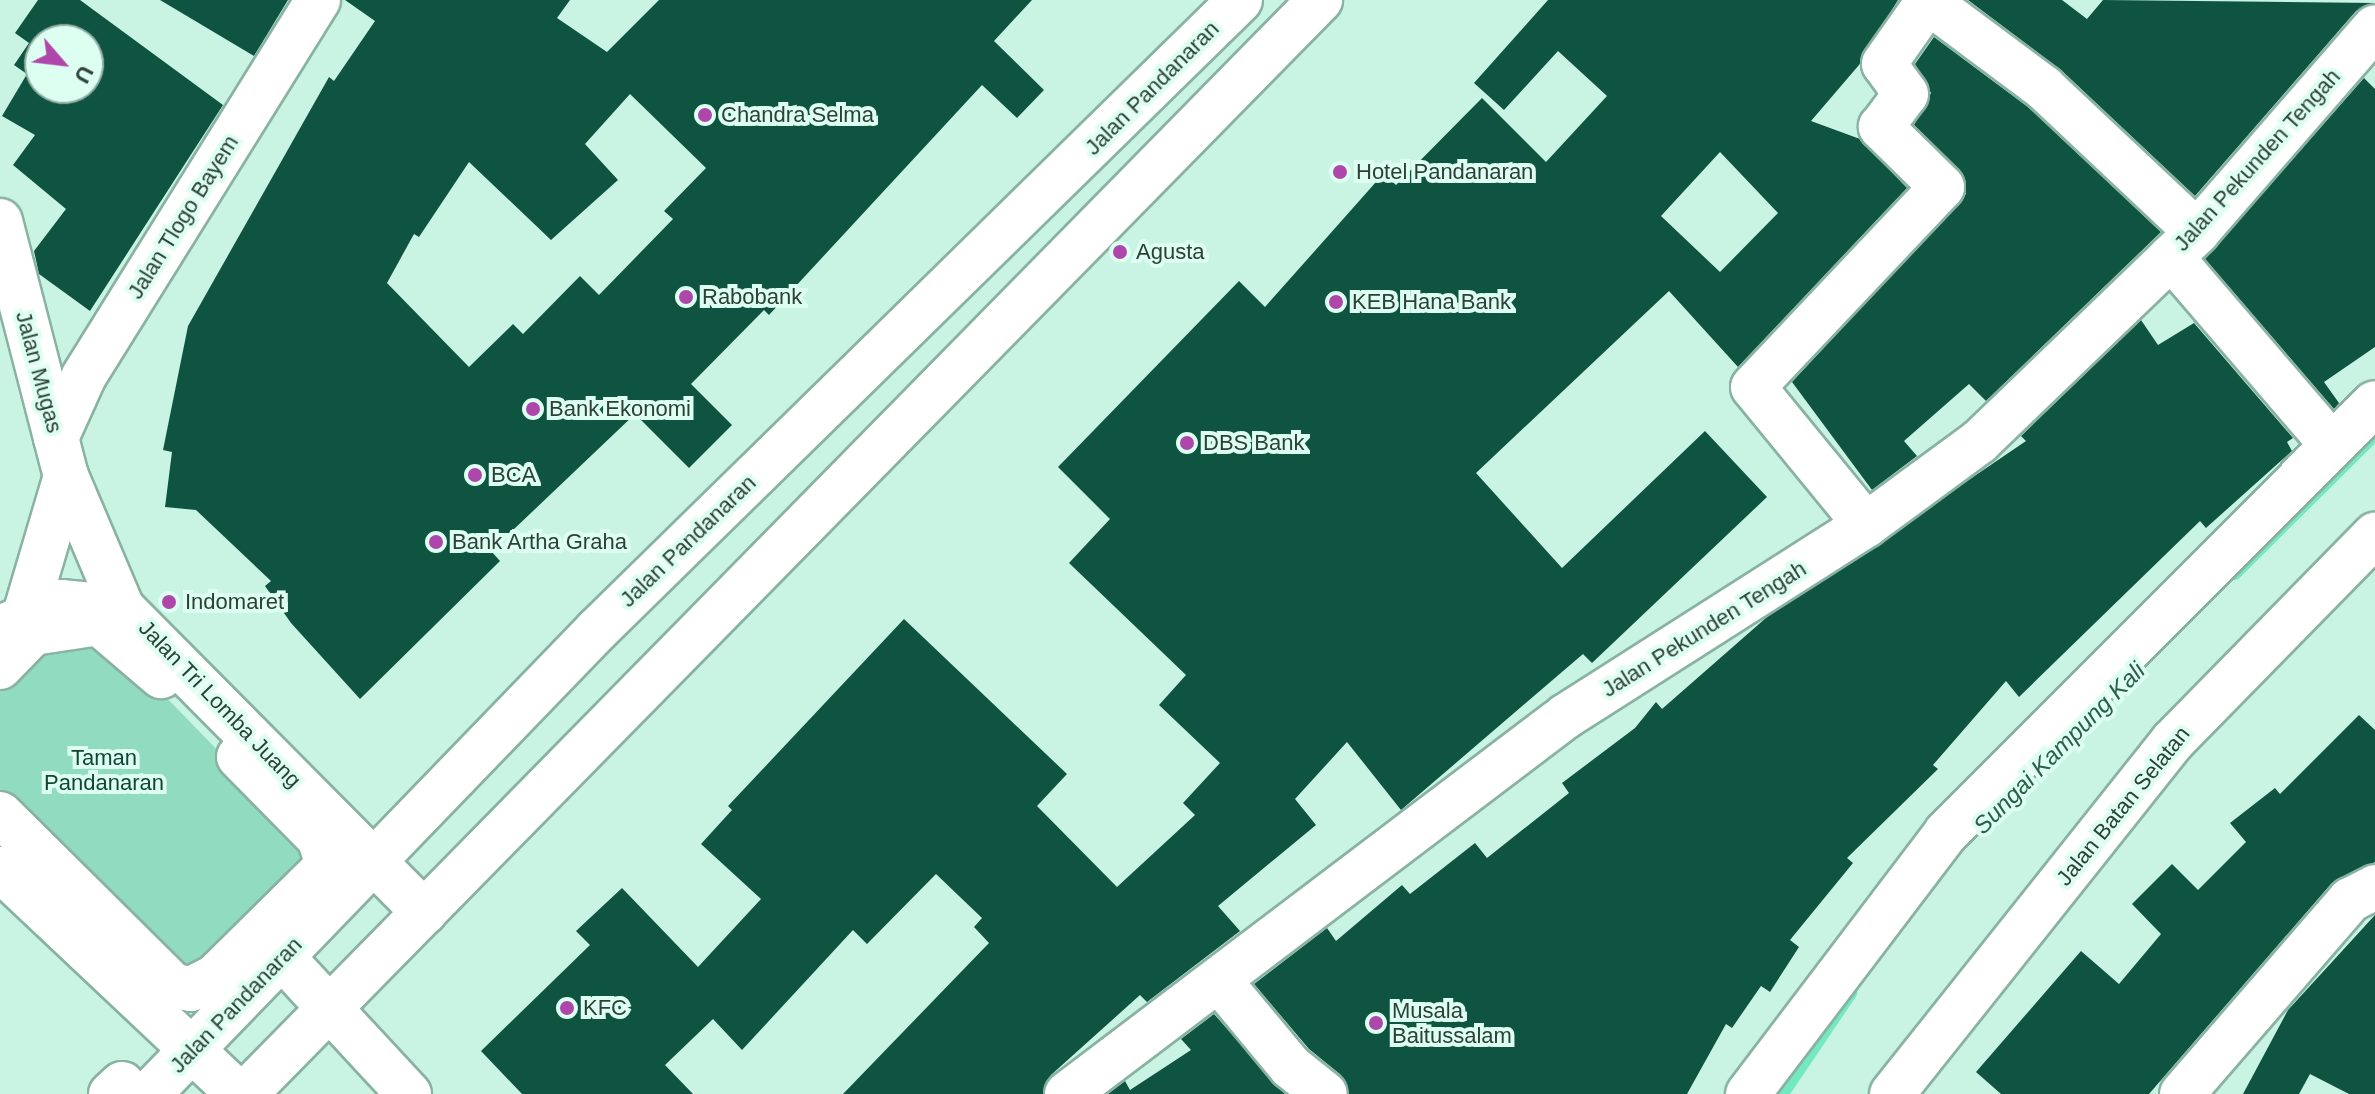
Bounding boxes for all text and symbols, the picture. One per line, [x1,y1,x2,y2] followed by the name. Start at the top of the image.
[1080,16,1224,160] street label: Jalan Pandanaran
[24,24,104,104] north arrow
[69,62,99,87] text: U
[2168,63,2346,257] street label: Jalan Pekunden Tengah
[721,102,874,128] place label: Chandra Selma
[696,106,714,124] marker: Chandra Selma
[122,130,244,304] street label: Jalan Tlogo Bayem
[1356,159,1533,185] place label: Hotel Pandanaran
[1331,163,1349,181] marker: Hotel Pandanaran
[1136,239,1204,265] place label: Agusta
[1111,243,1129,261] marker: Agusta
[702,284,802,310] place label: Rabobank
[677,288,695,306] marker: Rabobank
[1352,289,1511,315] place label: KEB Hana Bank
[1327,293,1345,311] marker: KEB Hana Bank
[10,308,68,436] street label: Jalan Mugas
[549,396,691,422] place label: Bank Ekonomi
[524,400,542,418] marker: Bank Ekonomi
[1203,430,1304,456] place label: DBS Bank
[1178,434,1196,452] marker: DBS Bank
[491,462,536,488] place label: BCA
[466,466,484,484] marker: BCA
[615,469,761,613] street label: Jalan Pandanaran
[452,529,628,555] place label: Bank Artha Graha
[427,533,445,551] marker: Bank Artha Graha
[1597,555,1811,703] street label: Jalan Pekunden Tengah
[185,589,284,615] place label: Indomaret
[160,593,178,611] marker: Indomaret
[133,615,307,793] street label: Jalan Tri Lomba Juang
[1967,656,2151,840] water label: Sungai Kampung Kali
[2051,721,2195,891] street label: Jalan Batan Selatan
[44,744,164,796] park label: Taman Pandanaran
[164,932,308,1078] street label: Jalan Pandanaran
[583,995,627,1021] place label: KFC
[1392,997,1512,1048] place label: Musala Baitussalam
[558,999,576,1017] marker: KFC
[1367,1014,1385,1032] marker: Musala Baitussalam

